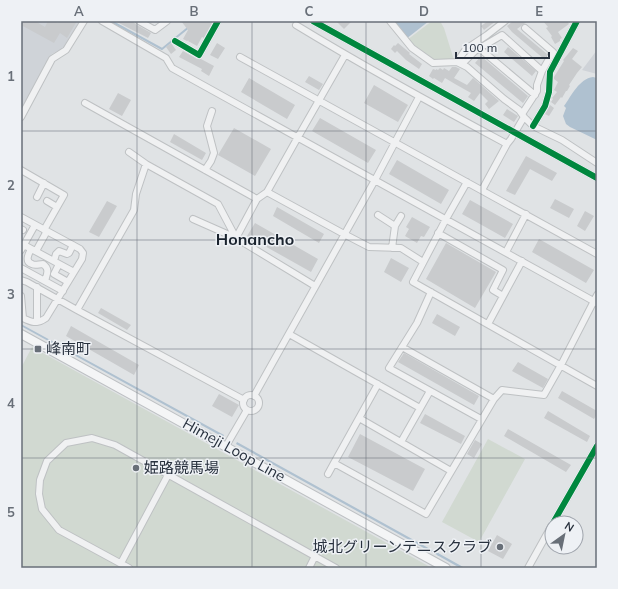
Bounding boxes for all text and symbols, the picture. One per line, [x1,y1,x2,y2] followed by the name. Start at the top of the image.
[74,3,84,19] text: A
[190,3,199,19] text: B
[305,3,314,19] text: C
[419,3,429,19] text: D
[535,3,543,19] text: E
[456,34,549,60] scale bar
[462,40,497,55] text: 100 m
[7,68,15,84] text: 1
[7,177,15,193] text: 2
[216,229,294,249] district label: Honancho
[7,286,15,302] text: 3
[46,339,91,358] place label: 峰南町
[33,344,43,354] marker: 峰南町
[7,395,15,411] text: 4
[180,414,289,486] street label: Himeji Loop Line
[144,458,219,477] place label: 姫路競馬場
[131,463,141,473] marker: 姫路競馬場
[7,504,15,520] text: 5
[544,515,584,555] north arrow
[562,518,577,535] text: N
[313,537,492,556] place label: 城北グリーンテニスクラブ
[495,542,505,552] marker: 城北グリーンテニスクラブ

